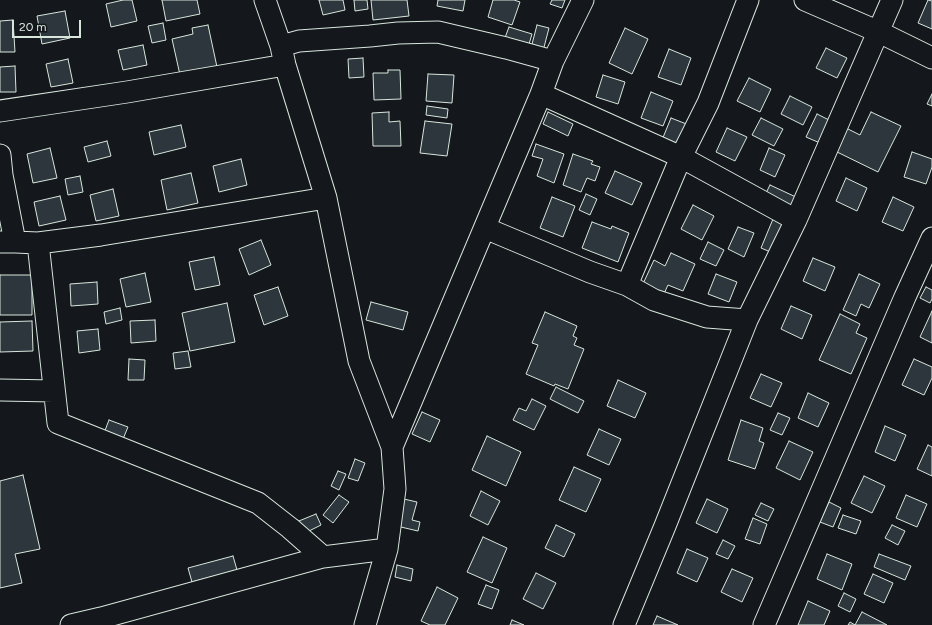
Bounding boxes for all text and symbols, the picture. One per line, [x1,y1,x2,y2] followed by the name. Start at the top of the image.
[14,12,83,38] scale bar
[19,20,47,34] text: 20 m

